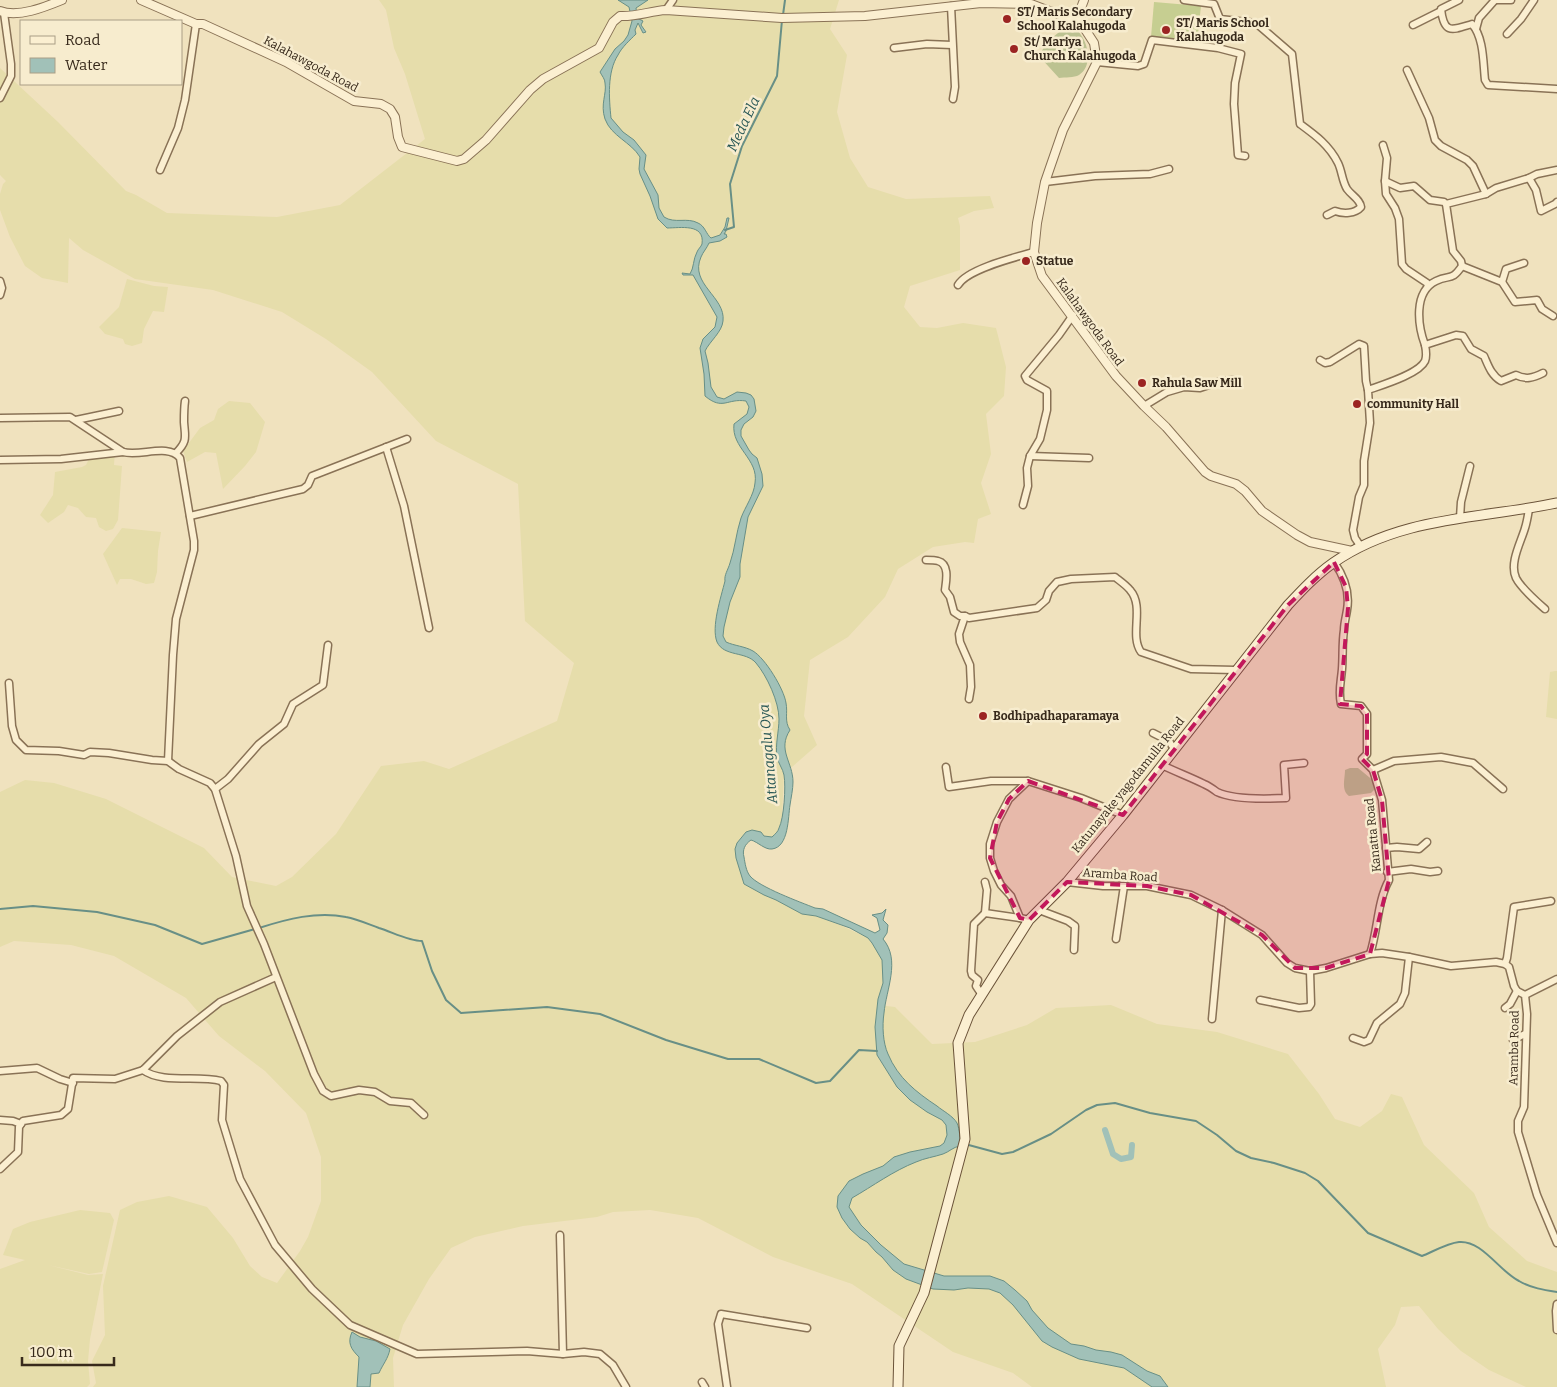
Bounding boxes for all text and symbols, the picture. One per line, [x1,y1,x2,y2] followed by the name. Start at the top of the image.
[1017,5,1133,33] place label: ST/ Maris Secondary School Kalahugoda
[1001,13,1013,25] marker: ST/ Maris Secondary School Kalahugoda
[1176,16,1269,44] place label: ST/ Maris School Kalahugoda
[20,20,182,85] legend
[1160,24,1172,36] marker: ST/ Maris School Kalahugoda
[65,31,100,49] text: Road
[261,33,361,95] street label: Kalahawgoda Road
[1024,35,1136,63] place label: St/ Mariya Church Kalahugoda
[1008,43,1020,55] marker: St/ Mariya Church Kalahugoda
[65,56,108,74] text: Water
[723,94,764,154] water label: Meda Ela
[1036,254,1074,268] place label: Statue
[1020,255,1032,267] marker: Statue
[1053,275,1127,369] street label: Kalahawgoda Road
[1152,376,1242,390] place label: Rahula Saw Mill
[1136,377,1148,389] marker: Rahula Saw Mill
[1367,397,1459,411] place label: community Hall
[1351,398,1363,410] marker: community Hall
[756,704,781,805] water label: Attanagalu Oya
[993,709,1119,723] place label: Bodhipadhaparamaya
[977,710,989,722] marker: Bodhipadhaparamaya
[1069,714,1187,856] street label: Katunayake yagodamulla Road
[1362,797,1384,873] street label: Kanatta Road
[1082,865,1158,885] street label: Aramba Road
[1506,1010,1522,1086] street label: Aramba Road
[22,1334,115,1366] scale bar
[30,1343,73,1361] text: 100 m

